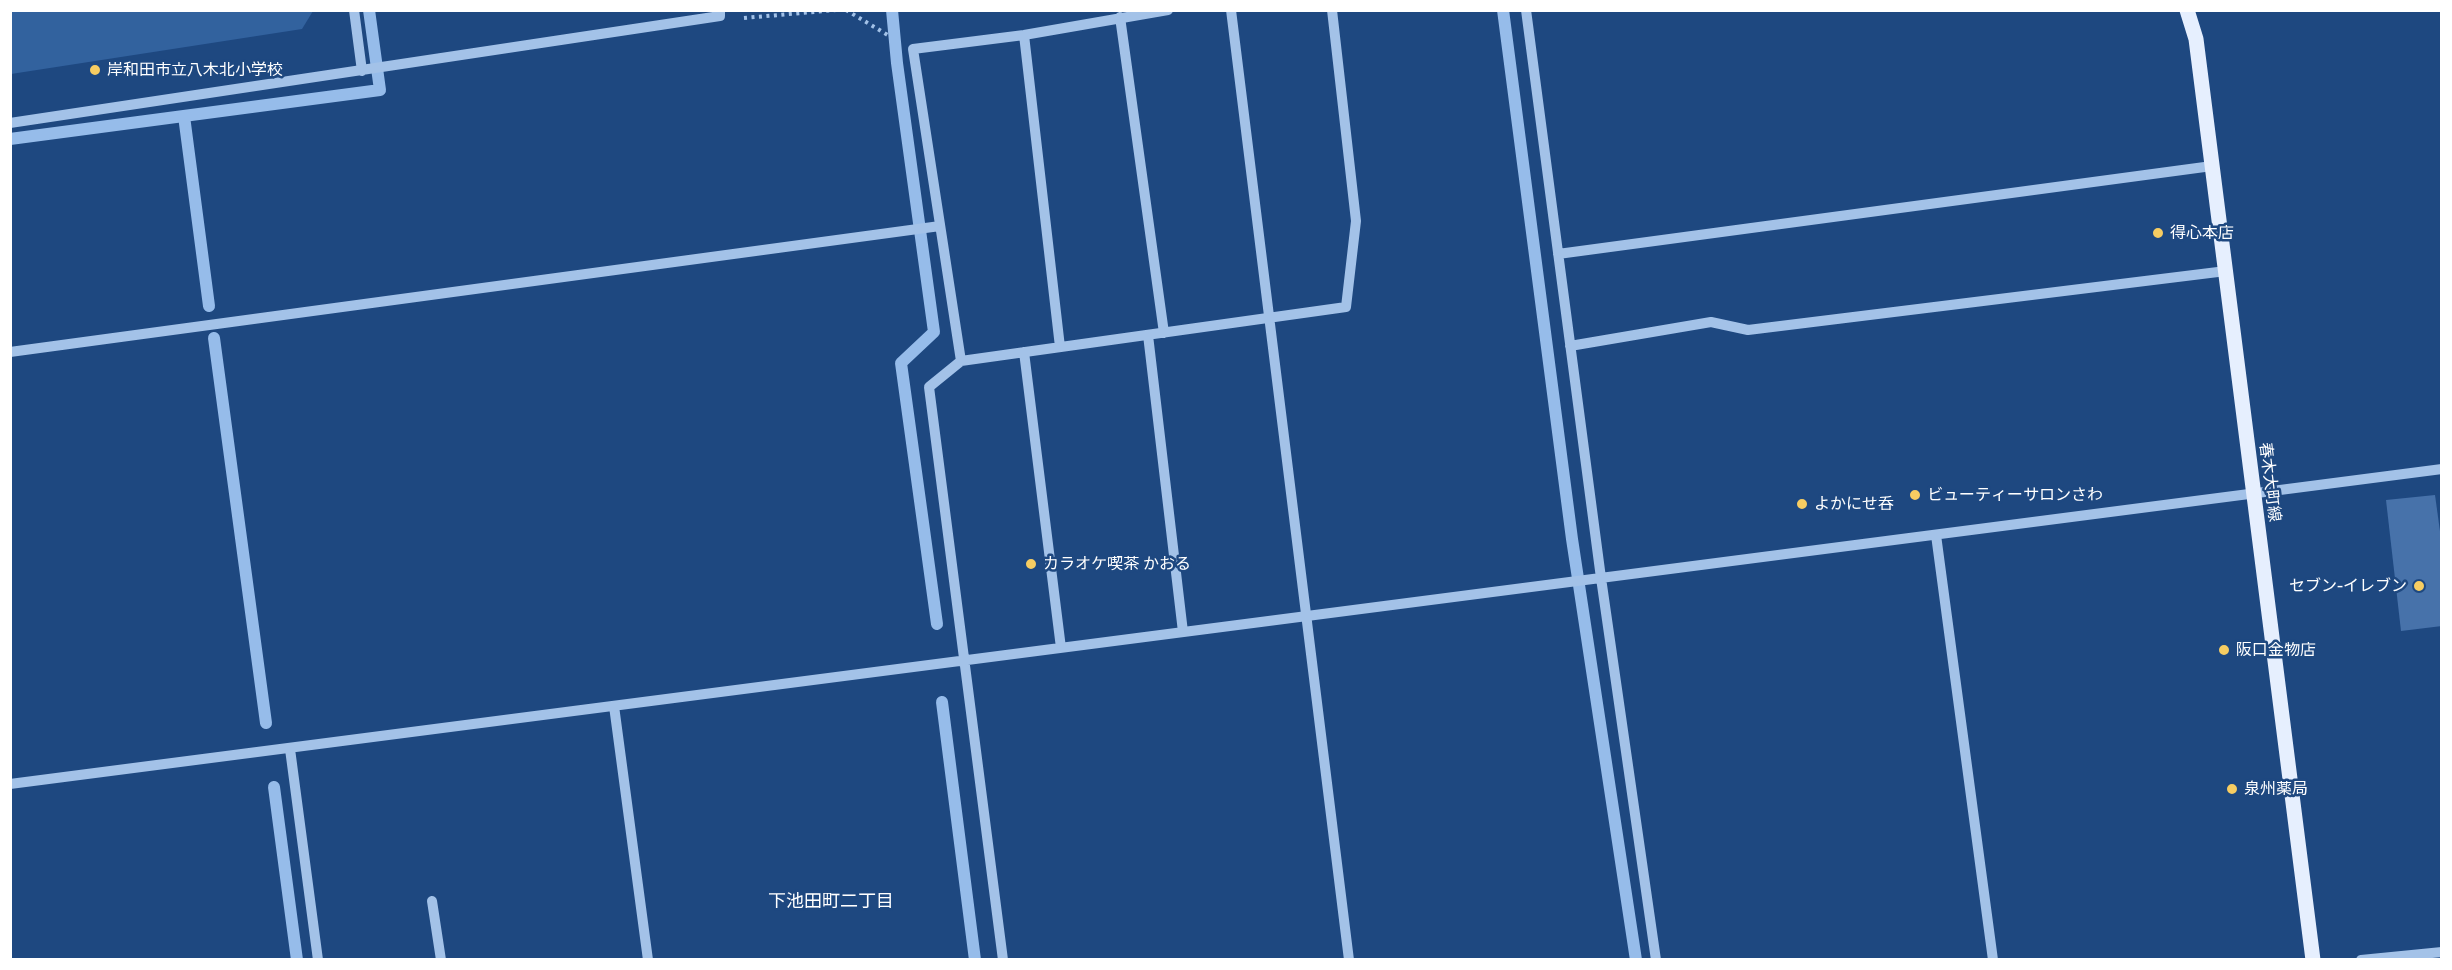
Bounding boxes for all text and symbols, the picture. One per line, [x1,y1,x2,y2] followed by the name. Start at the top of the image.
[107,60,283,80] place label: 岸和田市立八木北小学校
[88,63,102,77] marker: 岸和田市立八木北小学校
[2170,223,2234,243] place label: 得心本店
[2151,226,2165,240] marker: 得心本店
[2256,441,2284,523] street label: 春木大町線
[1927,485,2103,505] place label: ビューティーサロンさわ
[1908,488,1922,502] marker: ビューティーサロンさわ
[1814,494,1894,514] place label: よかにせ呑
[1795,497,1809,511] marker: よかにせ呑
[1043,554,1191,574] place label: カラオケ喫茶 かおる
[1024,557,1038,571] marker: カラオケ喫茶 かおる
[2289,576,2407,596] place label: セブン-イレブン
[2412,579,2426,593] marker: セブン-イレブン
[2236,640,2316,660] place label: 阪口金物店
[2217,643,2231,657] marker: 阪口金物店
[2244,779,2308,799] place label: 泉州薬局
[2225,782,2239,796] marker: 泉州薬局
[768,890,894,912] district label: 下池田町二丁目

